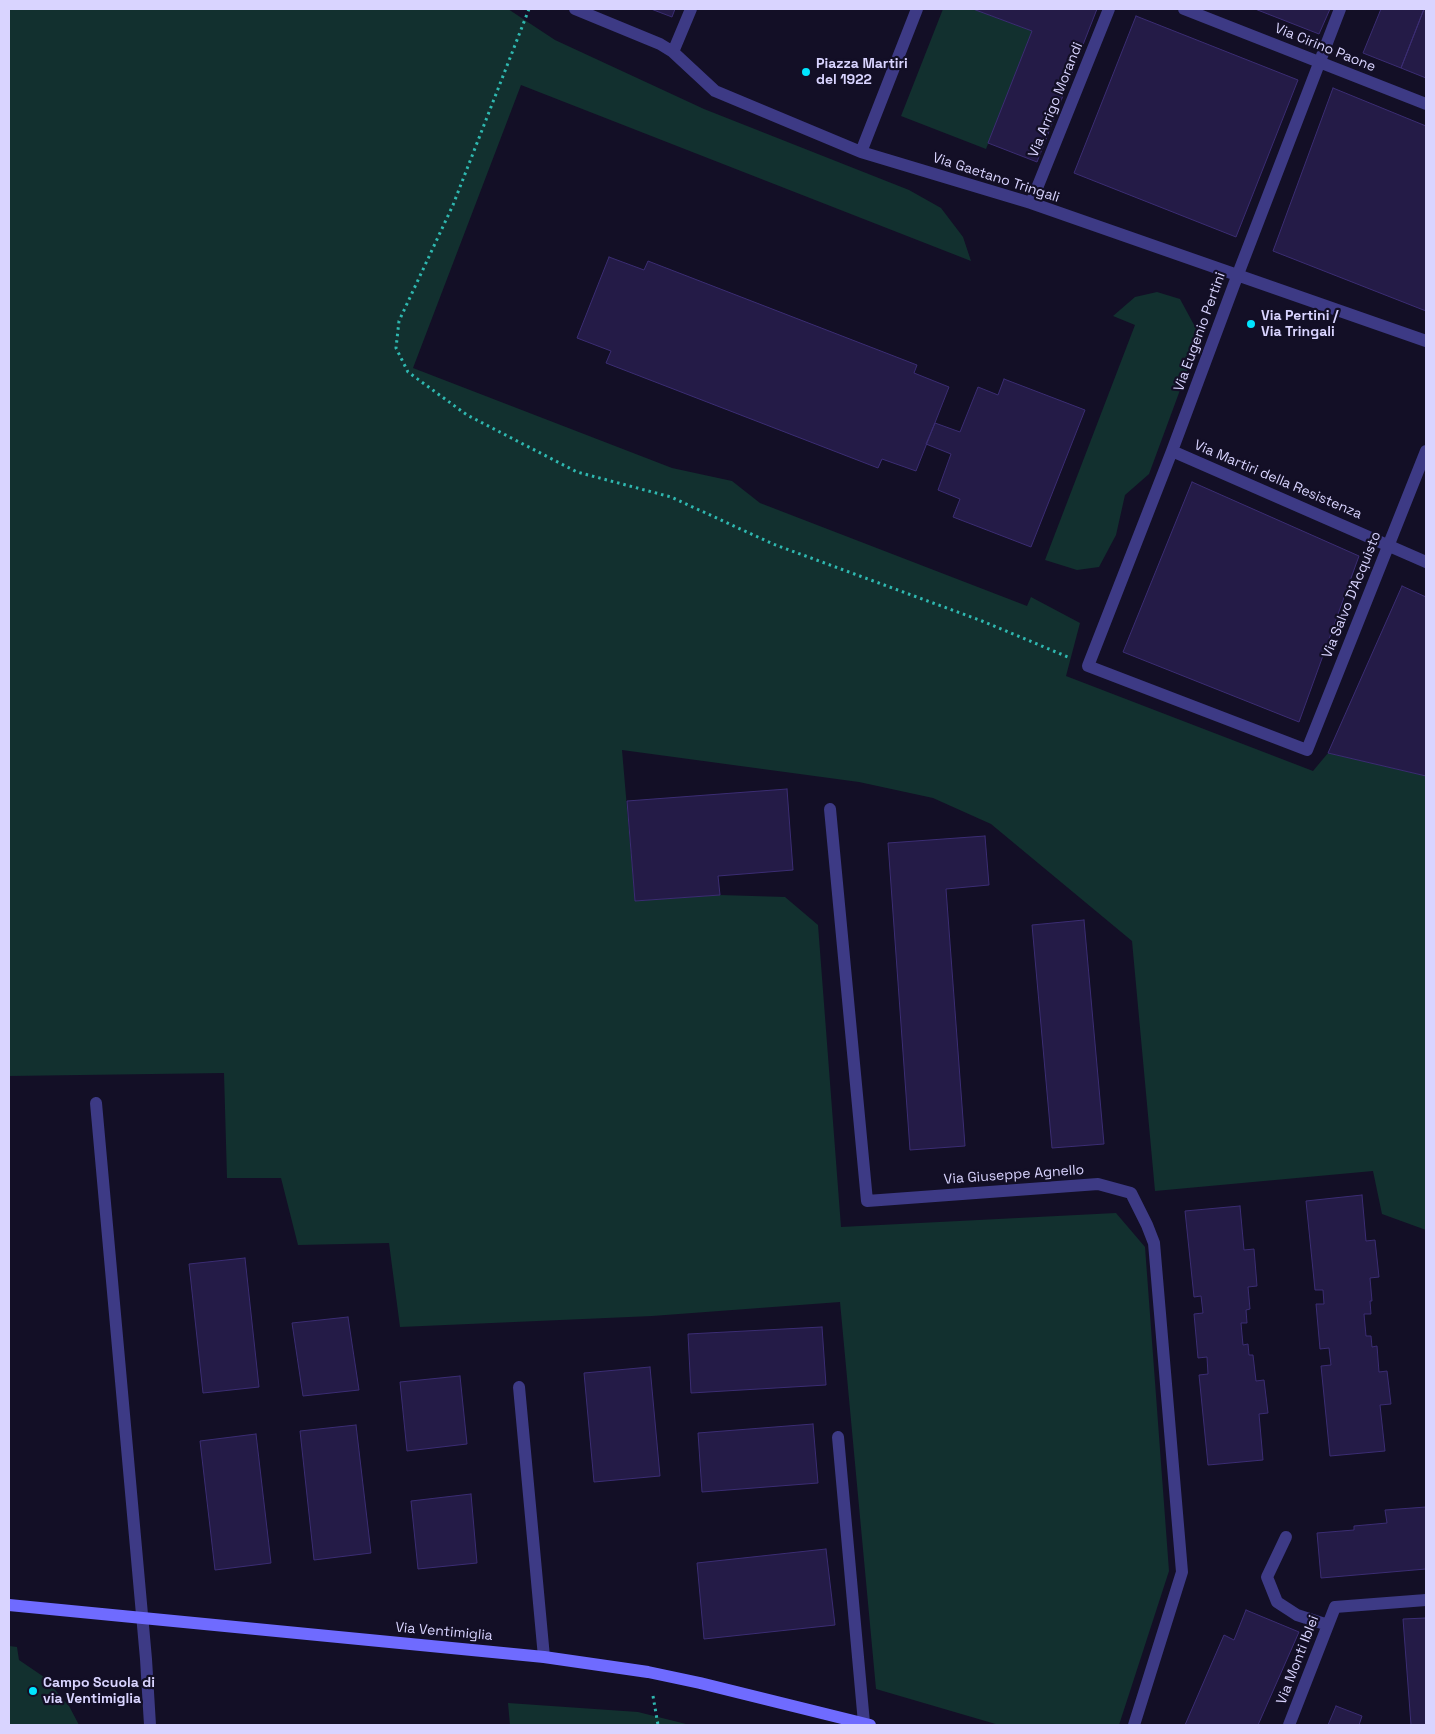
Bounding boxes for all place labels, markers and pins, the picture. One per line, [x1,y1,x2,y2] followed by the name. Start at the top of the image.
[816,56,908,88] place label: Piazza Martiri del 1922
[800,66,812,78] marker: Piazza Martiri del 1922
[1261,308,1338,341] place label: Via Pertini / Via Tringali
[1245,318,1257,330] marker: Via Pertini / Via Tringali
[43,1675,155,1708] place label: Campo Scuola di via Ventimiglia
[27,1685,39,1697] marker: Campo Scuola di via Ventimiglia

